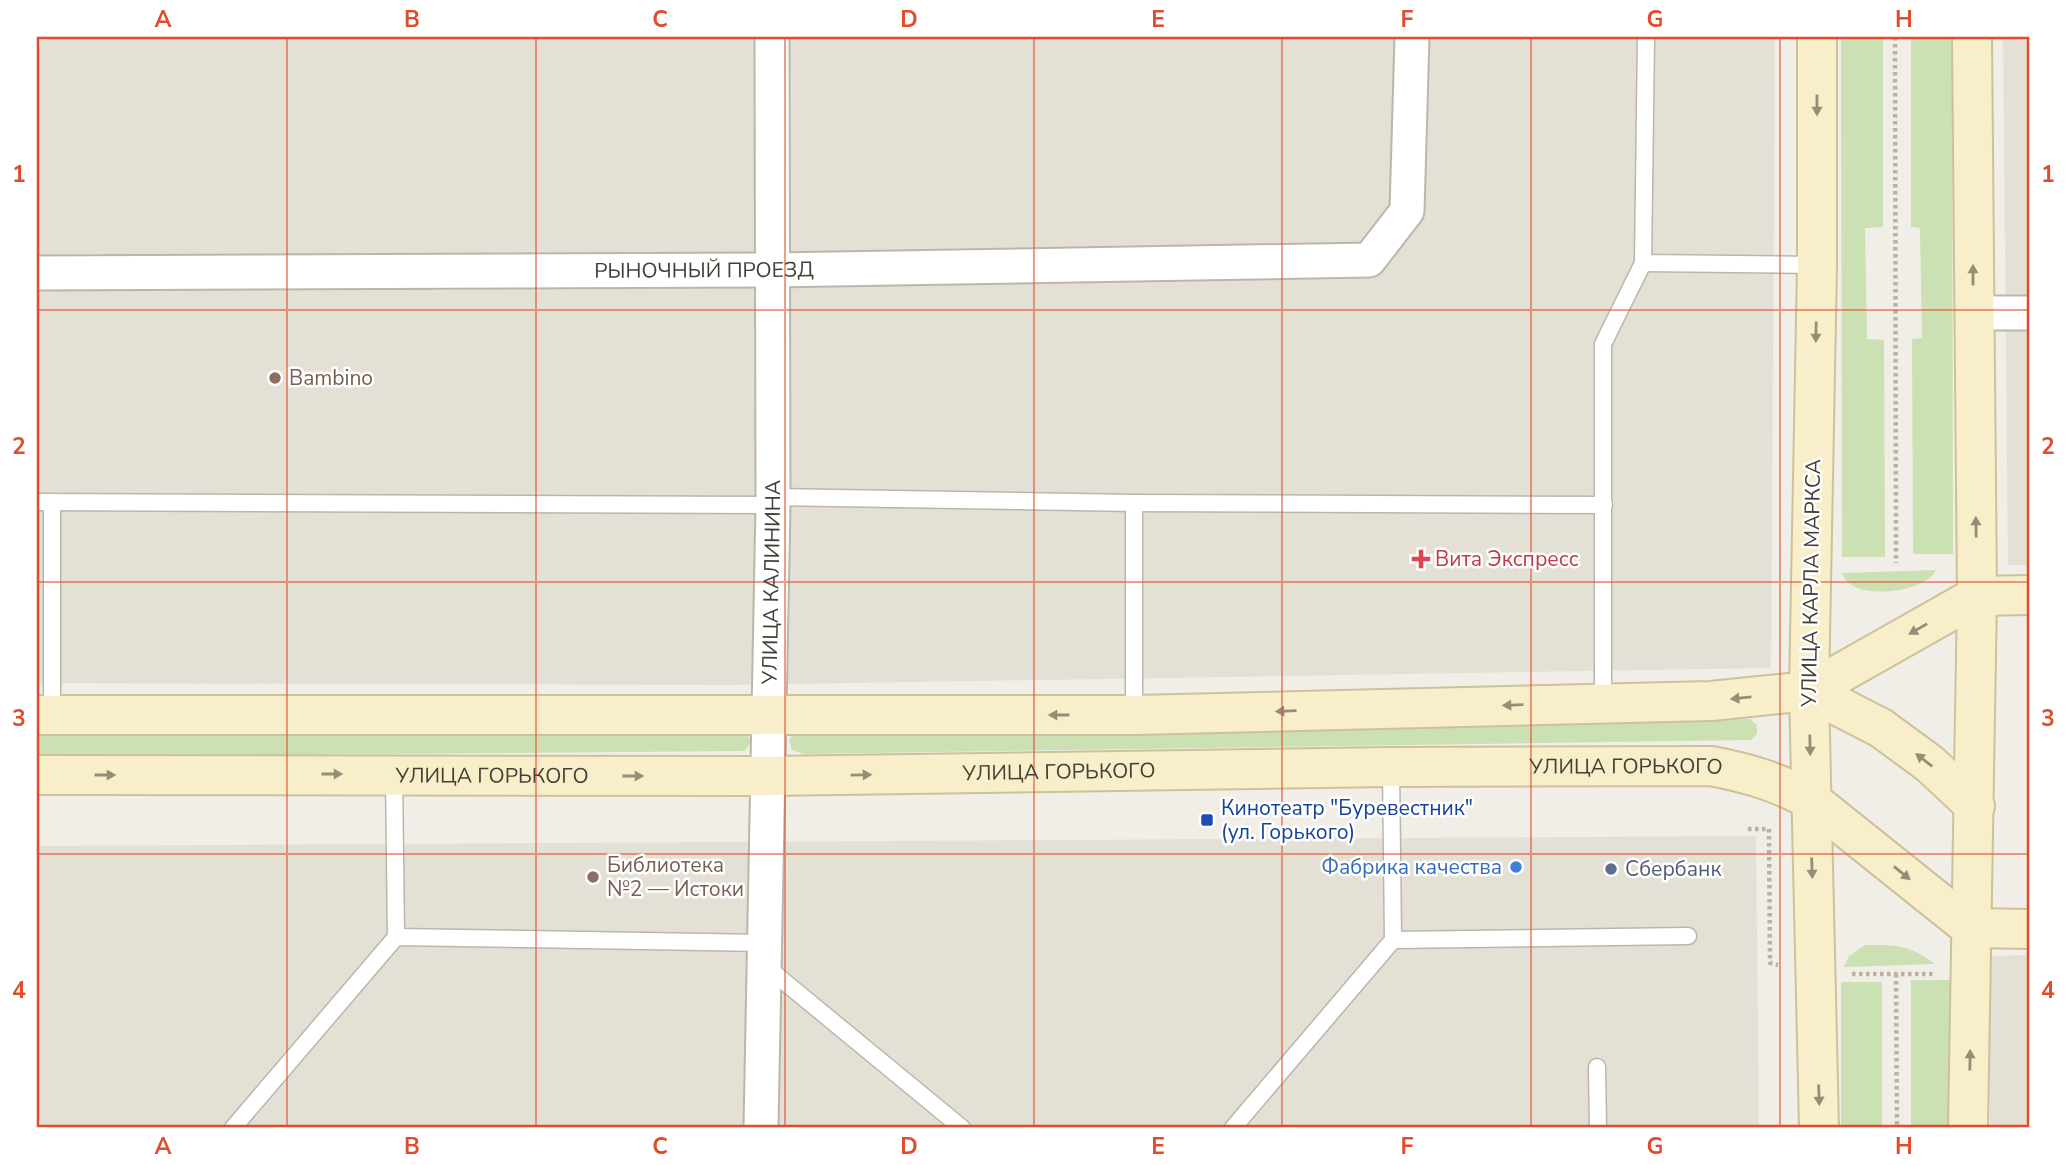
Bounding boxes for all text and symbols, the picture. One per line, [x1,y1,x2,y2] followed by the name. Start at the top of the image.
[154,4,172,35] text: A
[404,4,420,35] text: B
[652,4,668,35] text: C
[900,4,918,35] text: D
[1151,4,1165,35] text: E
[1401,4,1414,35] text: F
[1647,4,1663,35] text: G
[1895,4,1913,35] text: H
[1811,94,1823,116] one-way arrow
[12,159,26,190] text: 1
[2041,159,2055,190] text: 1
[594,255,814,285] street label: РЫНОЧНЫЙ ПРОЕЗД
[1967,264,1979,286] one-way arrow
[1810,322,1822,344] one-way arrow
[289,364,373,392] place label: Bambino
[267,370,283,386] marker: Bambino
[12,431,26,462] text: 2
[2041,431,2055,462] text: 2
[1795,459,1827,708] street label: УЛИЦА КАРЛА МАРКСА
[756,480,787,686] street label: УЛИЦА КАЛИНИНА
[1970,516,1981,538] one-way arrow
[1435,545,1579,573] place label: Вита Экспресс
[1413,551,1429,567] marker: Вита Экспресс
[1908,623,1927,635] one-way arrow
[1730,693,1752,704] one-way arrow
[1502,699,1524,711] one-way arrow
[12,703,26,734] text: 3
[2041,703,2055,734] text: 3
[1275,706,1297,717] one-way arrow
[1047,709,1069,721] one-way arrow
[1804,735,1815,757] one-way arrow
[1528,751,1725,782] street label: УЛИЦА ГОРЬКОГО
[1915,754,1933,768] one-way arrow
[961,756,1156,787] street label: УЛИЦА ГОРЬКОГО
[394,761,589,790] street label: УЛИЦА ГОРЬКОГО
[322,768,344,780] one-way arrow
[94,769,116,781] one-way arrow
[850,769,872,781] one-way arrow
[623,770,645,781] one-way arrow
[1221,794,1473,846] place label: Кинотеатр "Буревестник" (ул. Горького)
[1199,812,1215,828] marker: Кинотеатр "Буревестник" (ул. Горького)
[607,851,744,903] place label: Библиотека №2 — Истоки
[1321,853,1502,881] place label: Фабрика качества
[1625,855,1722,883] place label: Сбербанк
[1807,857,1818,879] one-way arrow
[1508,859,1524,875] marker: Фабрика качества
[1603,861,1619,877] marker: Сбербанк
[1894,865,1911,880] one-way arrow
[585,869,601,885] marker: Библиотека №2 — Истоки
[12,975,26,1006] text: 4
[2041,975,2055,1006] text: 4
[1964,1049,1976,1071] one-way arrow
[1813,1085,1825,1107] one-way arrow
[154,1131,172,1162] text: A
[404,1131,420,1162] text: B
[652,1131,668,1162] text: C
[900,1131,918,1162] text: D
[1151,1131,1165,1162] text: E
[1401,1131,1414,1162] text: F
[1647,1131,1663,1162] text: G
[1895,1131,1913,1162] text: H

